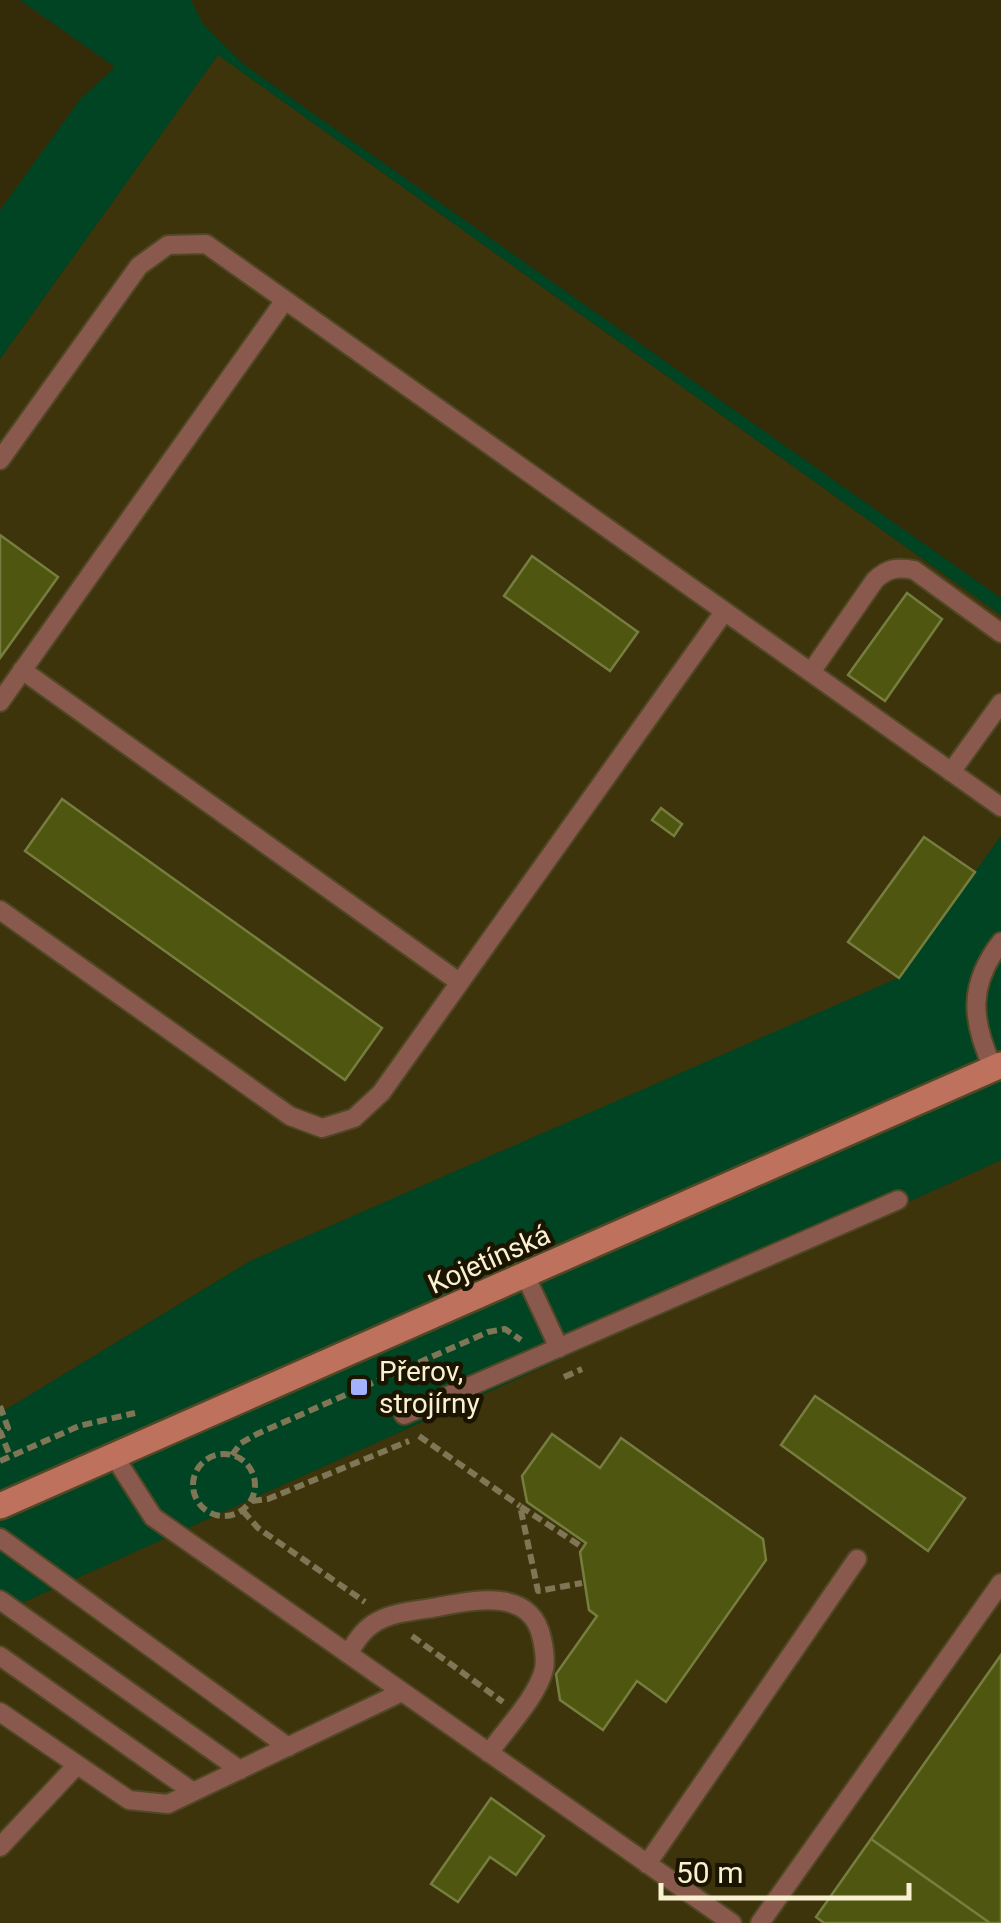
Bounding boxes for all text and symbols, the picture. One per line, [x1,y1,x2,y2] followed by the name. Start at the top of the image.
[423,1218,555,1301] street label: Kojetínská
[379,1355,480,1420] place label: Přerov, strojírny
[348,1376,370,1398] marker: Přerov, strojírny
[661,1838,908,1900] scale bar
[676,1855,743,1890] text: 50 m

